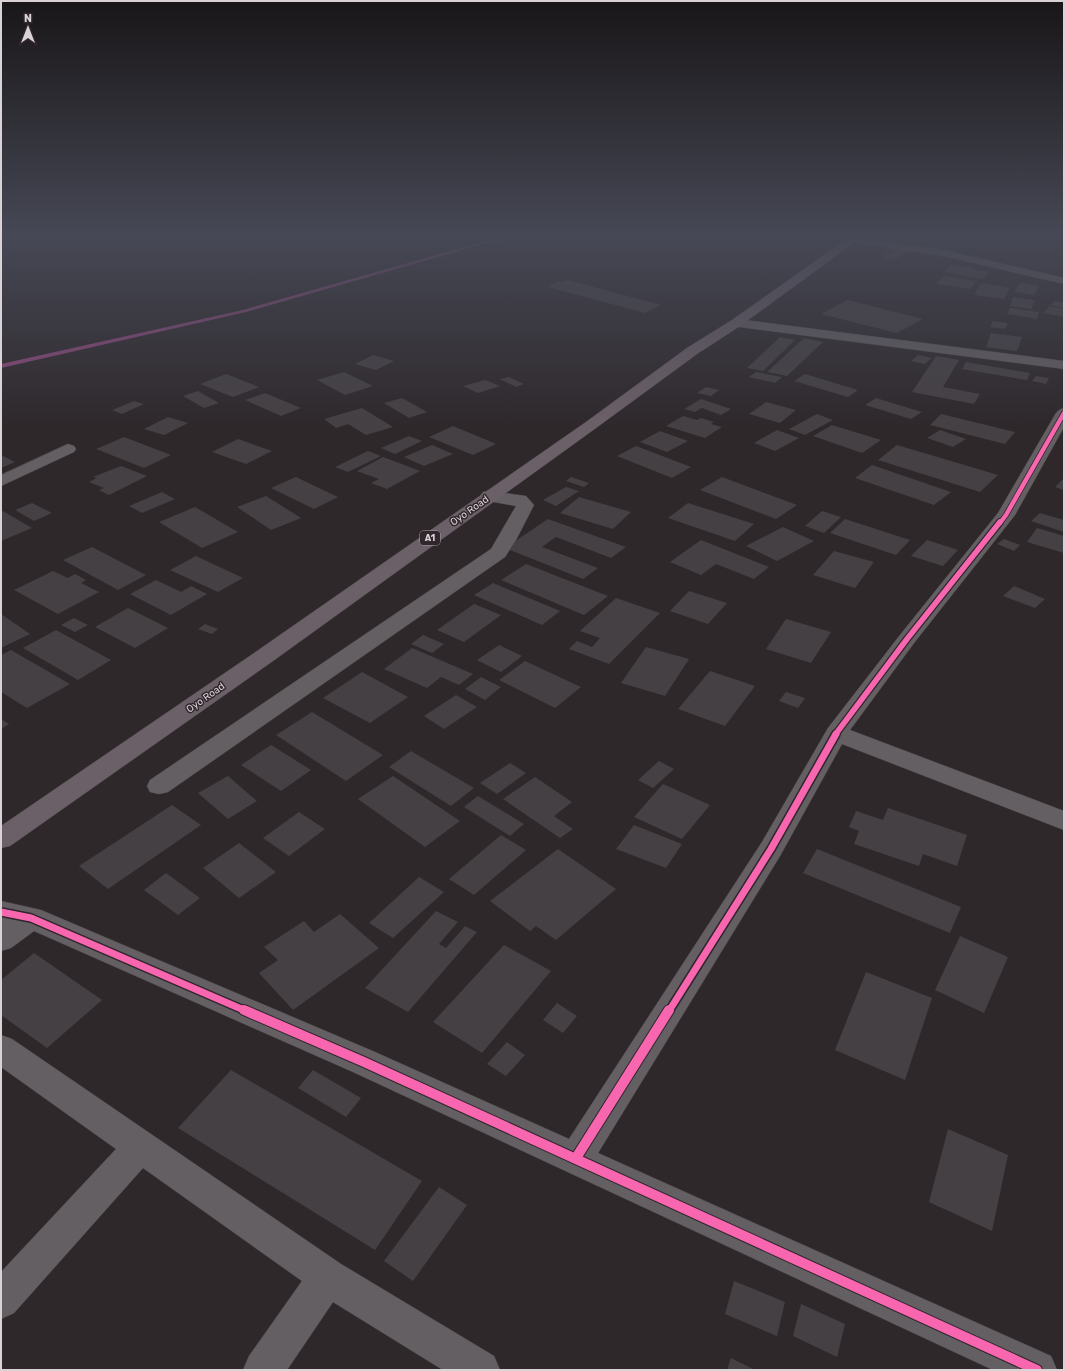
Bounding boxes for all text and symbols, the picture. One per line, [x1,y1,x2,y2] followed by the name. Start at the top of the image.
[8,8,48,48] north arrow
[24,12,32,25] text: N
[448,493,491,528] street label: Oyo Road
[420,531,440,545] road number: A1
[184,680,227,715] street label: Oyo Road

